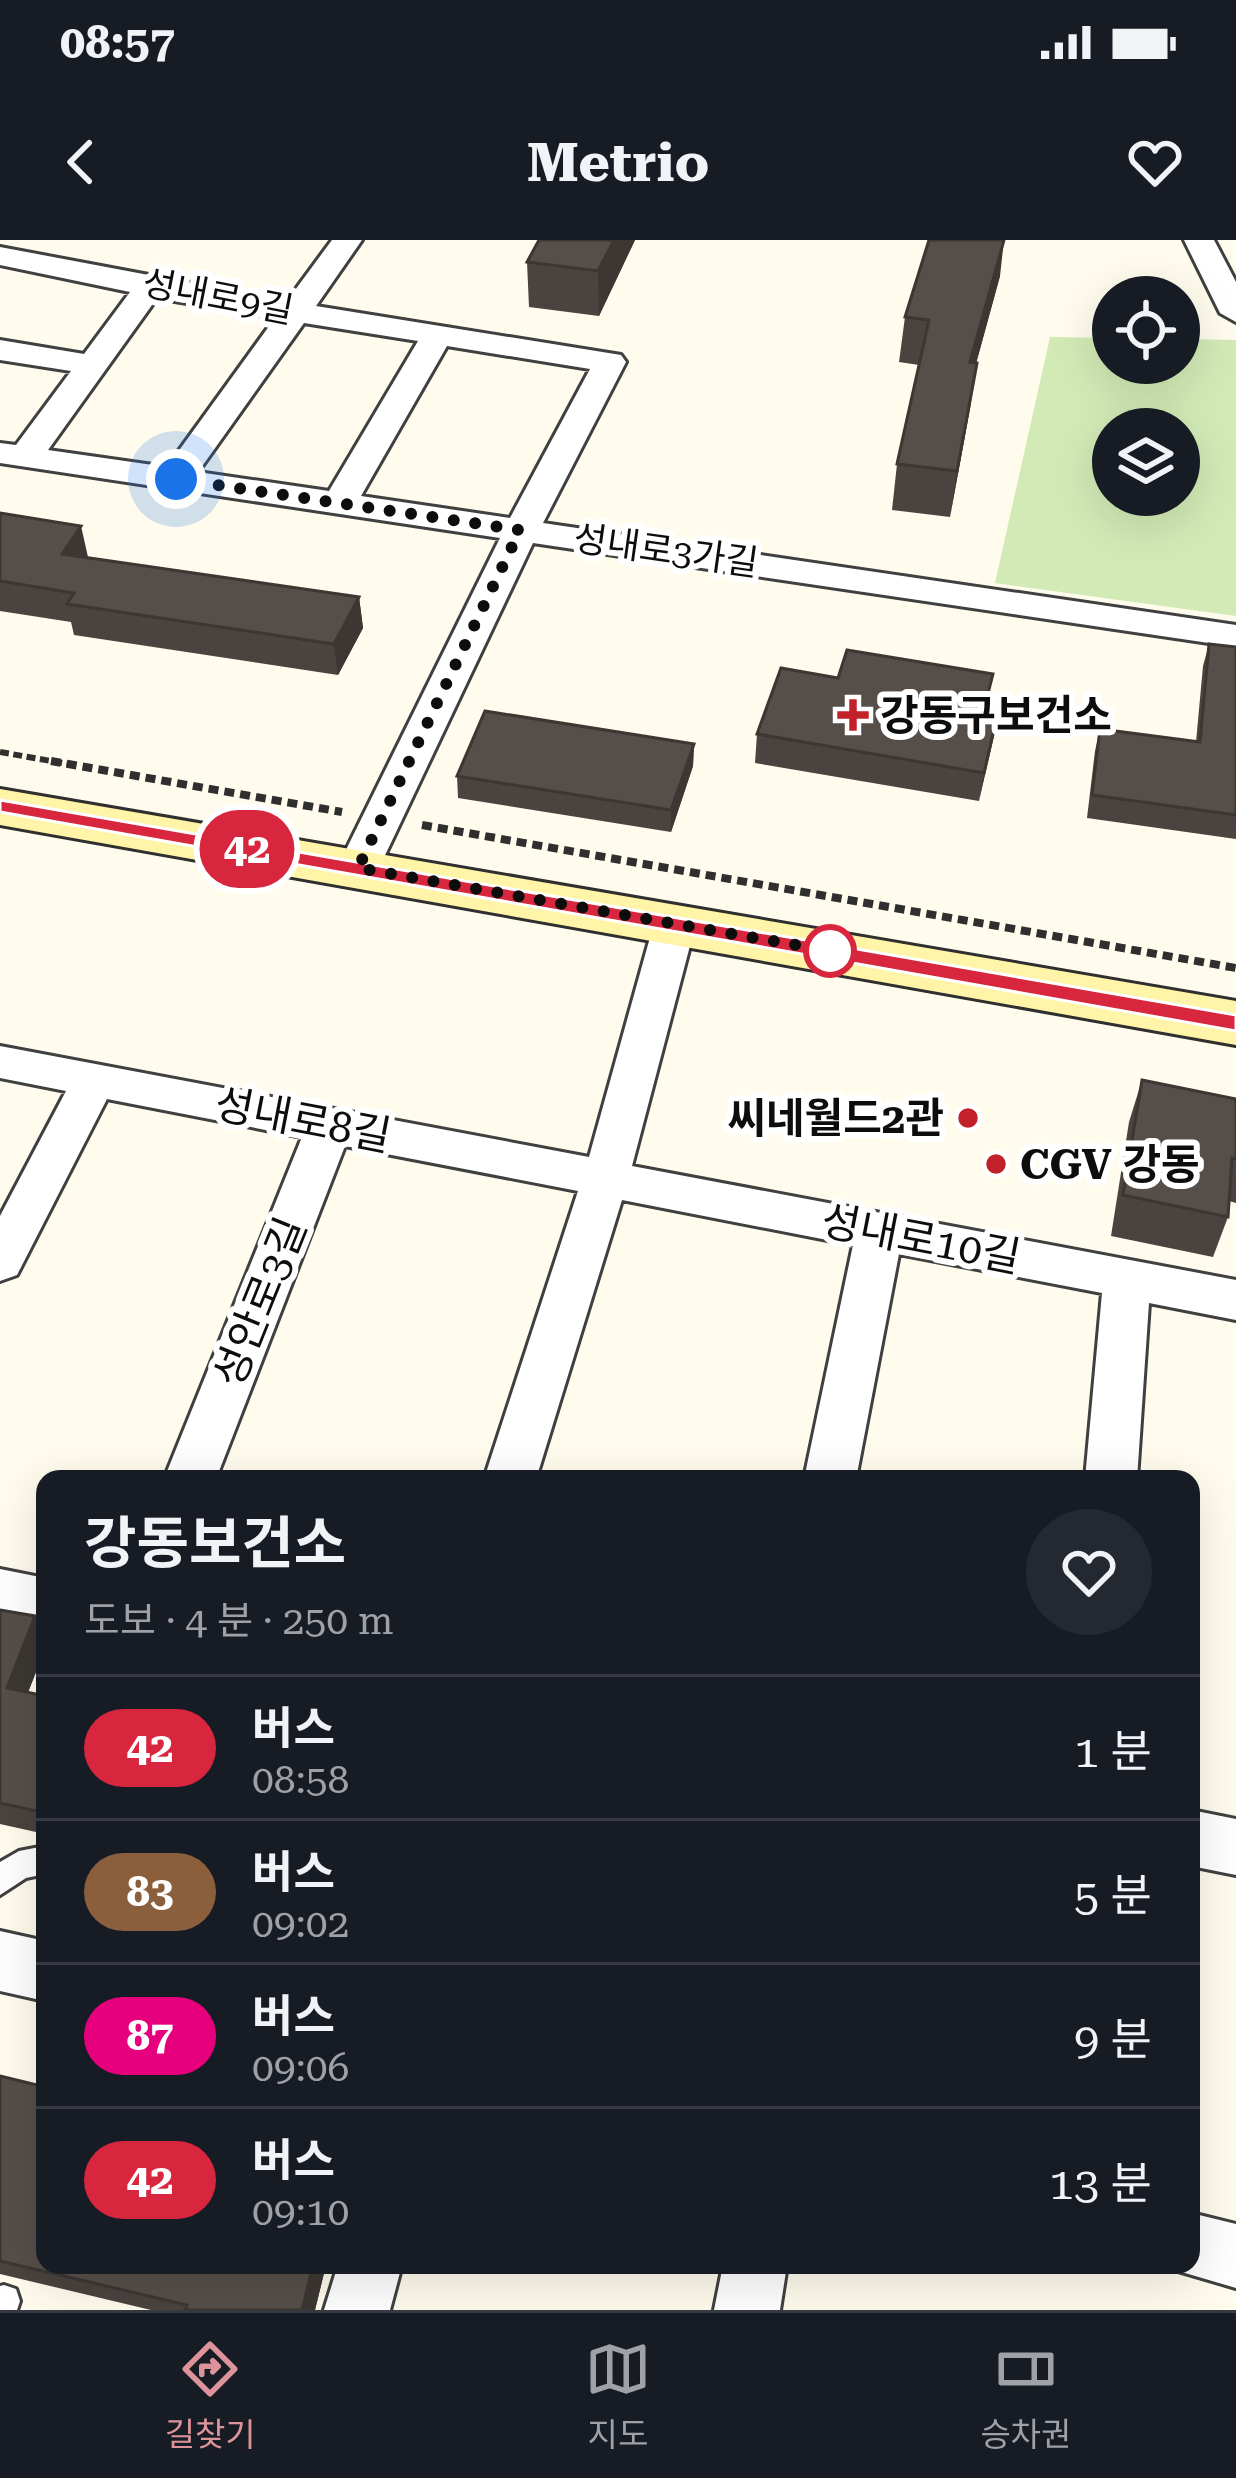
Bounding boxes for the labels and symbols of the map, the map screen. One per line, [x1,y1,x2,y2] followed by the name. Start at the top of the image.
[139,262,297,332] street label: 성내로9길
[146,449,206,509] your location
[571,517,761,585] street label: 성내로3가길
[880,691,1112,740] place label: 강동구보건소
[837,699,869,731] marker: 강동구보건소
[193,810,301,888] line badge: 42
[805,926,855,976] unlabelled marker
[211,1079,395,1161] street label: 성내로8길
[727,1094,944,1143] place label: 씨네월드2관
[955,1105,981,1131] marker: 씨네월드2관
[1020,1140,1200,1189] place label: CGV 강동
[983,1151,1009,1177] marker: CGV 강동
[817,1196,1025,1282] street label: 성내로10길
[204,1210,316,1394] street label: 성안로3길

